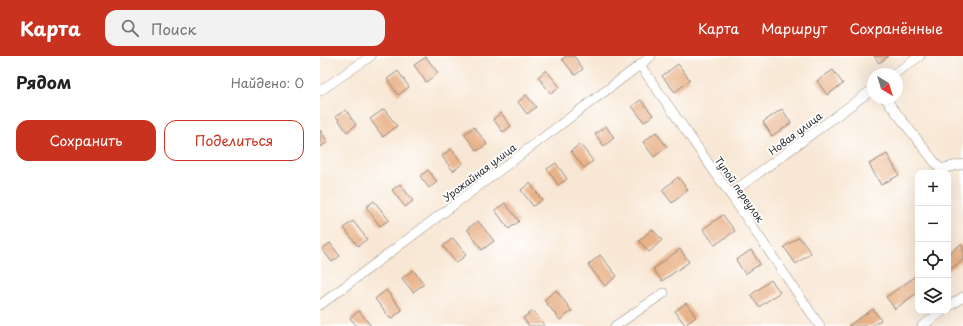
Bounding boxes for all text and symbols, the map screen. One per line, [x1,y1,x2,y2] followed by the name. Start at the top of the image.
[105,10,385,46] search box
[20,14,81,42] text: Карта
[119,17,141,39] icon: search
[151,17,196,40] text: Поиск
[698,18,739,39] text: Карта
[761,18,827,39] text: Маршрут
[849,18,943,39] text: Сохранённые
[867,68,903,104] north arrow
[16,69,71,95] text: Рядом
[231,73,304,92] text: Найдено: 0
[765,107,825,158] street label: Новая улица
[16,120,156,161] button: Сохранить
[164,120,304,161] button: Поделиться
[439,139,519,205] street label: Урожайная улица
[711,153,768,225] street label: Тупой переулок
[915,170,951,314] map controls
[915,170,951,206] button: +
[915,206,951,242] button: −
[915,242,951,278] button: locate
[915,278,951,314] button: layers

